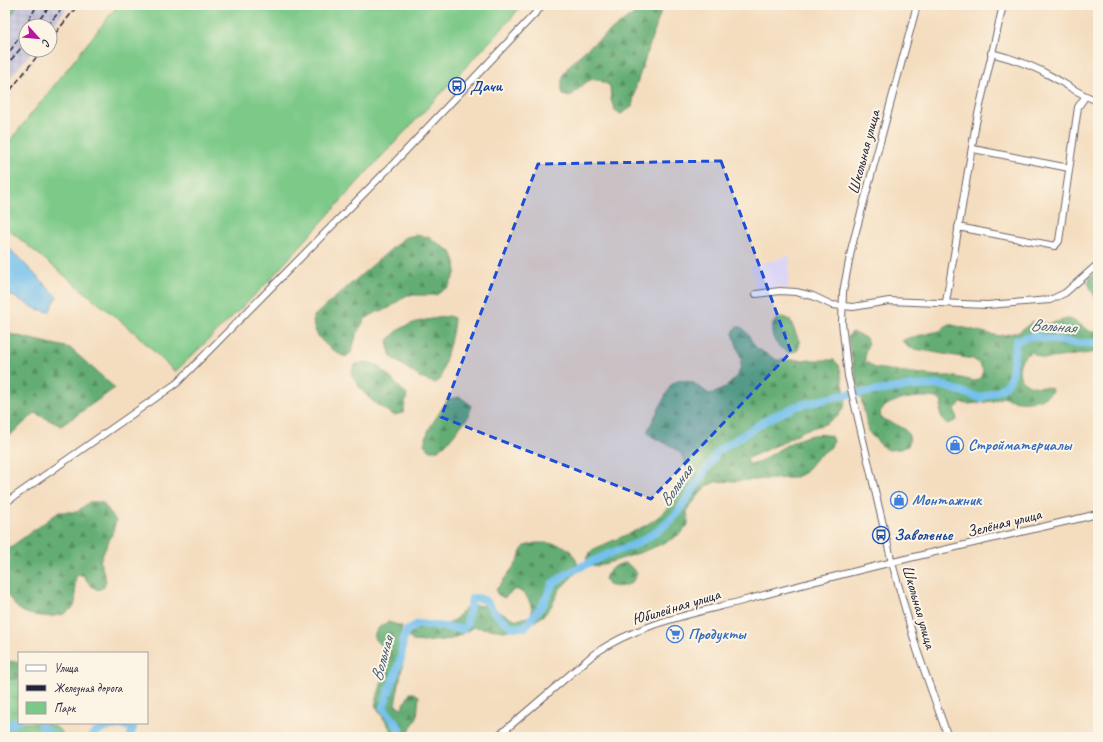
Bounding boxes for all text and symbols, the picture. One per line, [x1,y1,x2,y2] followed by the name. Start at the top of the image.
[18,18,58,58] north arrow
[39,37,54,50] text: С
[447,76,467,96] bus stop icon: Дачи
[470,76,504,96] place label: Дачи
[843,106,885,196] street label: Школьная улица
[1030,314,1079,338] water label: Вольная
[945,435,965,455] shop icon: Стройматериалы
[968,435,1073,455] place label: Стройматериалы
[654,459,699,510] water label: Вольная
[889,490,909,510] shop icon: Монтажник
[912,490,983,510] place label: Монтажник
[965,504,1045,542] street label: Зелёная улица
[871,525,891,545] bus stop icon: Заволенье
[894,525,954,545] place label: Заволенье
[897,563,941,653] street label: Школьная улица
[630,584,724,630] street label: Юбилейная улица
[665,624,685,644] supermarket icon: Продукты
[688,624,747,644] place label: Продукты
[366,631,399,684] water label: Вольная
[18,652,148,724] legend
[54,660,79,676] text: Улица
[54,680,123,696] text: Железная дорога
[54,700,77,716] text: Парк

